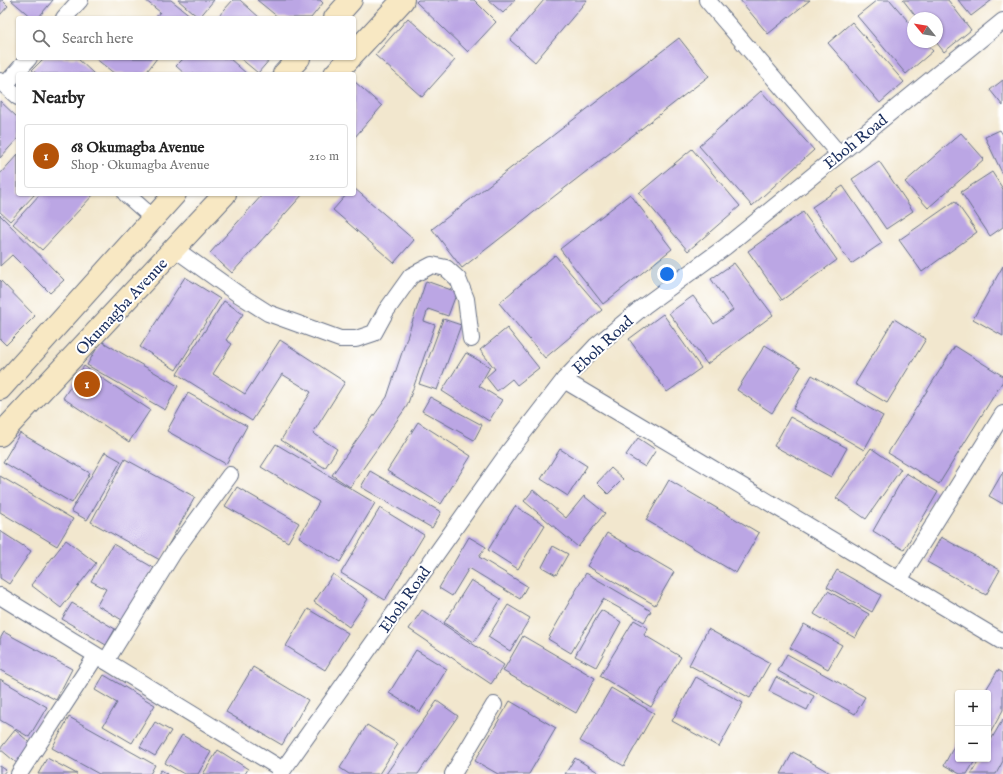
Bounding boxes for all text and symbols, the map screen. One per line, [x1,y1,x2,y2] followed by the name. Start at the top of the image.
[907,12,943,48] north arrow
[16,16,356,60] search box
[30,27,52,49] icon: search
[62,29,133,48] text: Search here
[32,88,85,109] text: Nearby
[820,110,893,174] street label: Eboh Road
[71,138,204,157] text: 68 Okumagba Avenue
[44,148,48,165] text: 1
[309,148,339,165] text: 210 m
[71,157,209,174] text: Shop · Okumagba Avenue
[72,255,173,360] street label: Okumagba Avenue
[657,264,677,284] your location
[569,312,638,379] street label: Eboh Road
[74,369,100,399] pin: 1
[376,563,436,637] street label: Eboh Road
[955,690,991,762] map controls
[955,690,991,726] button: +
[955,726,991,762] button: −

